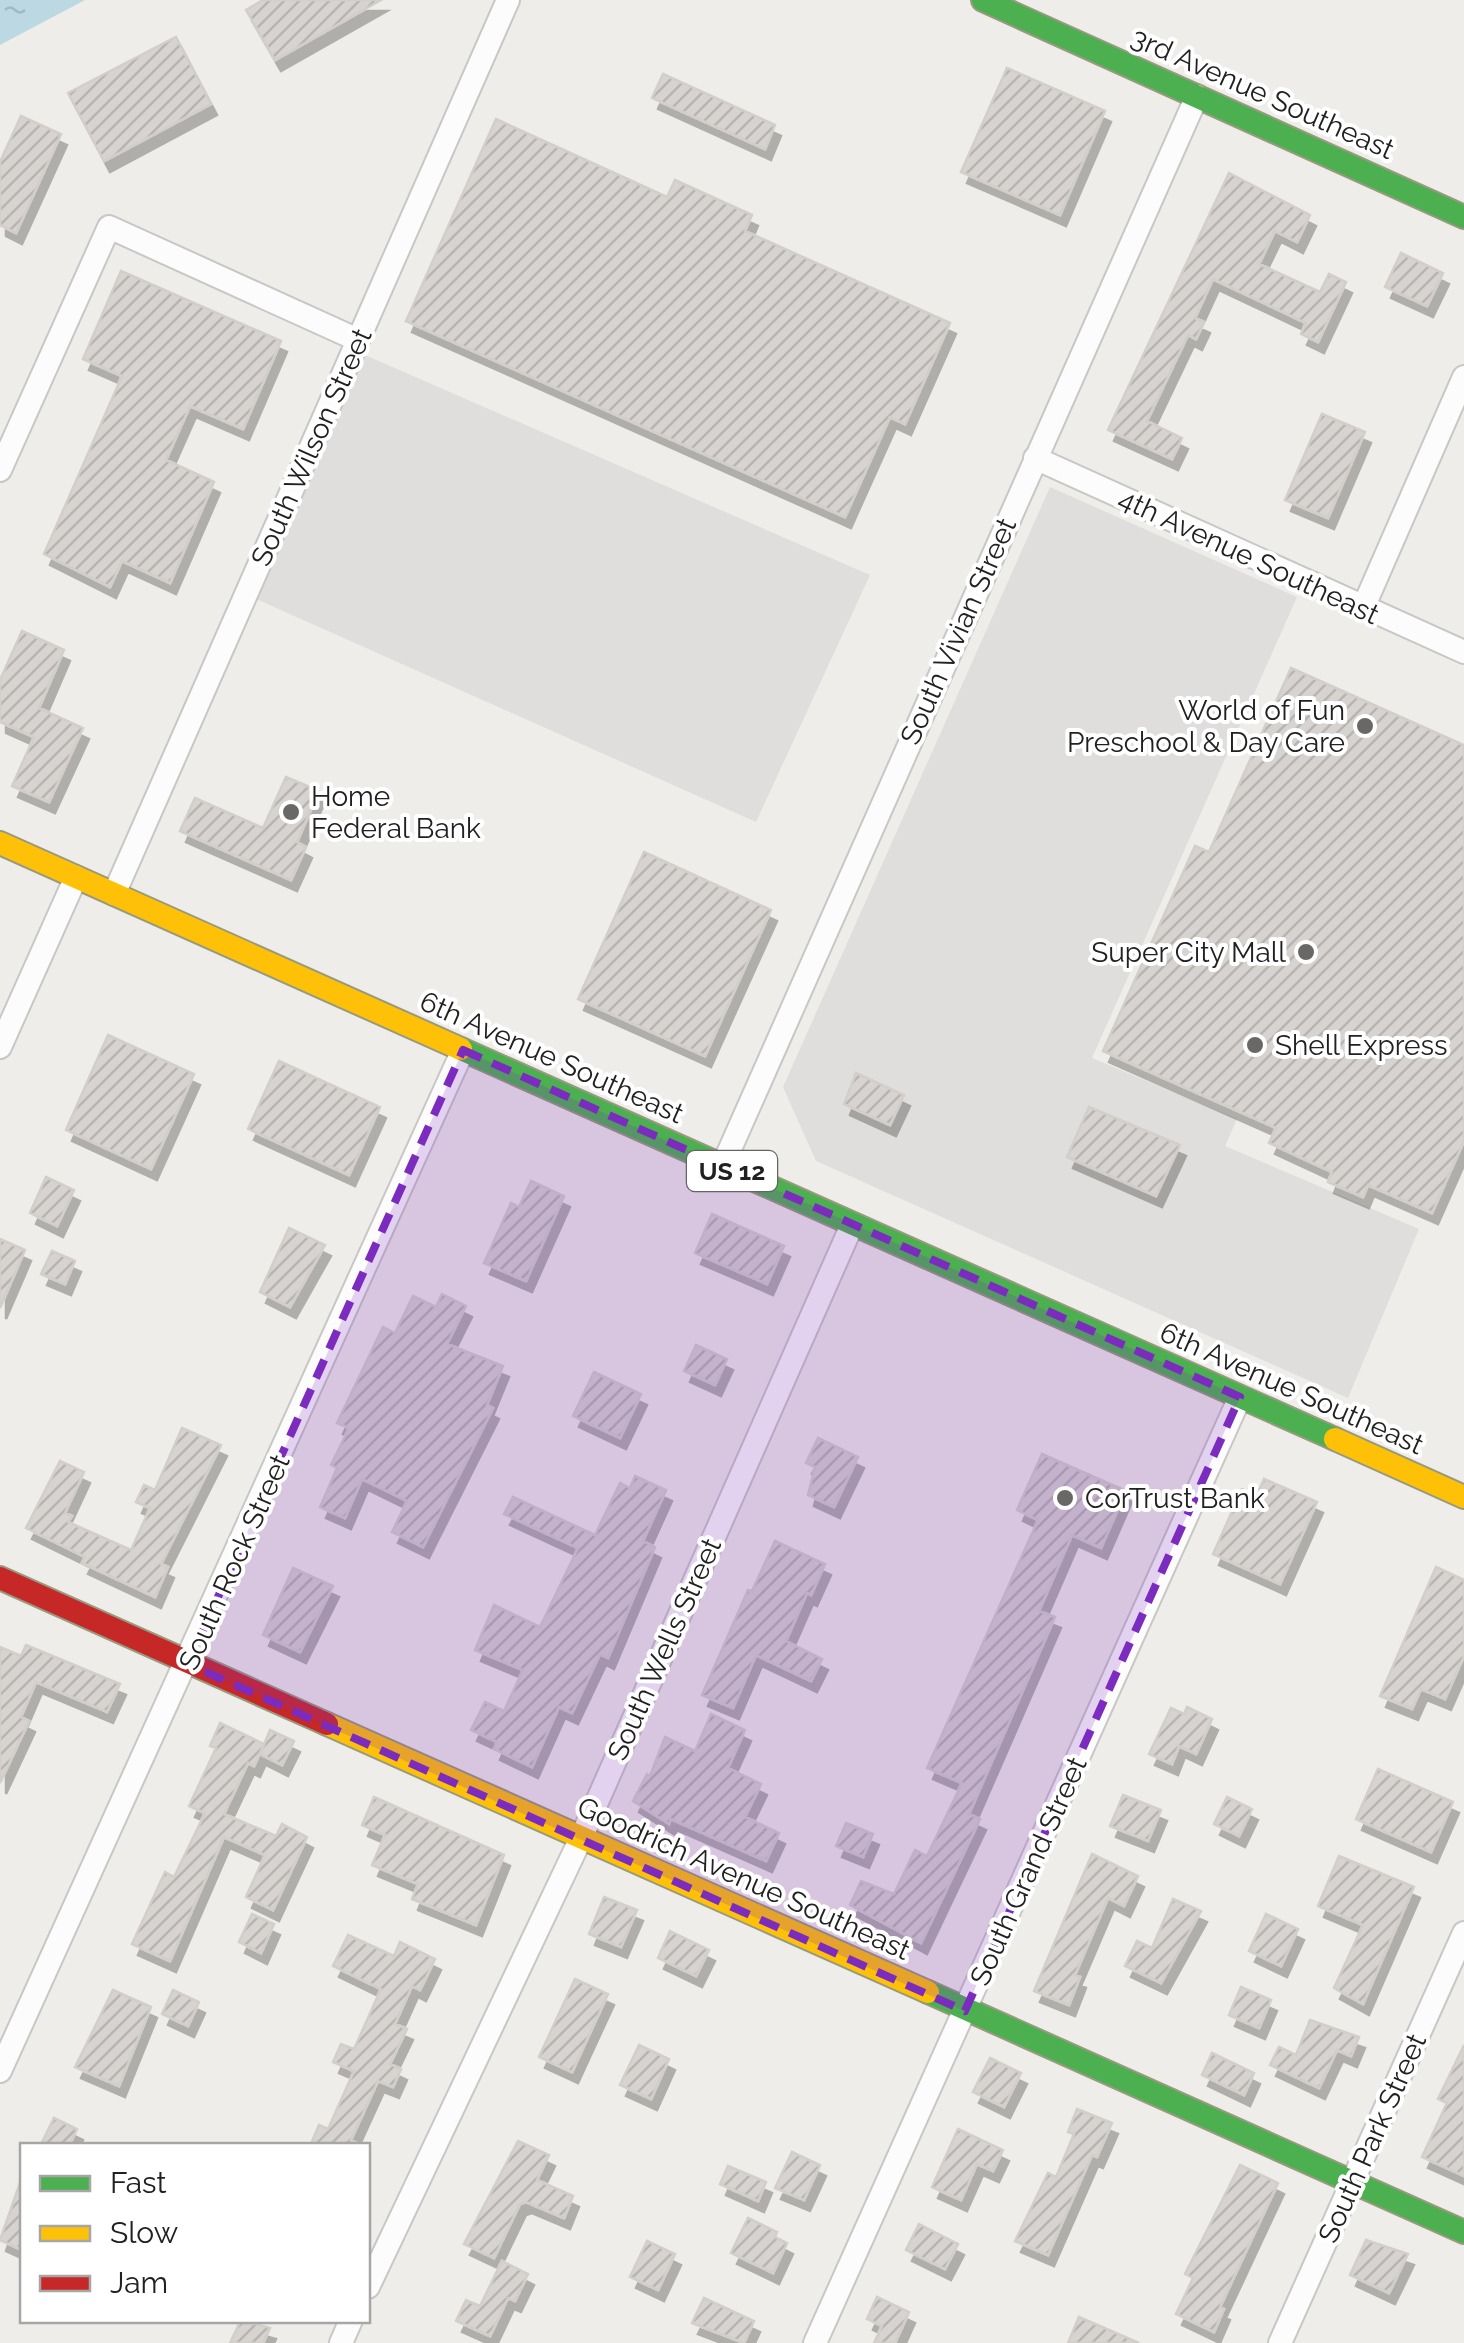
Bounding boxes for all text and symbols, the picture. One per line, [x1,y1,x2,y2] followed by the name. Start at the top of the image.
[1126,21,1400,167] street label: 3rd Avenue Southeast
[244,323,379,571] street label: South Wilson Street
[1113,482,1385,632] street label: 4th Avenue Southeast
[894,512,1024,750] street label: South Vivian Street
[1067,694,1345,759] place label: World of Fun Preschool & Day Care
[1354,715,1376,737] marker: World of Fun Preschool & Day Care
[311,780,481,845] place label: Home Federal Bank
[280,801,302,823] marker: Home Federal Bank
[1091,936,1286,969] place label: Super City Mall
[1295,941,1317,963] marker: Super City Mall
[415,984,689,1131] street label: 6th Avenue Southeast
[1275,1029,1448,1062] place label: Shell Express
[1244,1034,1266,1056] marker: Shell Express
[687,1151,777,1191] road number: US 12
[1155,1315,1429,1462] street label: 6th Avenue Southeast
[172,1449,297,1675] street label: South Rock Street
[1085,1482,1265,1515] place label: CorTrust Bank
[1054,1487,1076,1509] marker: CorTrust Bank
[601,1533,728,1765] street label: South Wells Street
[963,1751,1094,1991] street label: South Grand Street
[572,1790,916,1967] street label: Goodrich Avenue Southeast
[1312,2028,1434,2248] street label: South Park Street
[20,2143,370,2323] legend
[110,2165,167,2200] text: Fast
[110,2215,178,2250] text: Slow
[110,2265,168,2300] text: Jam

